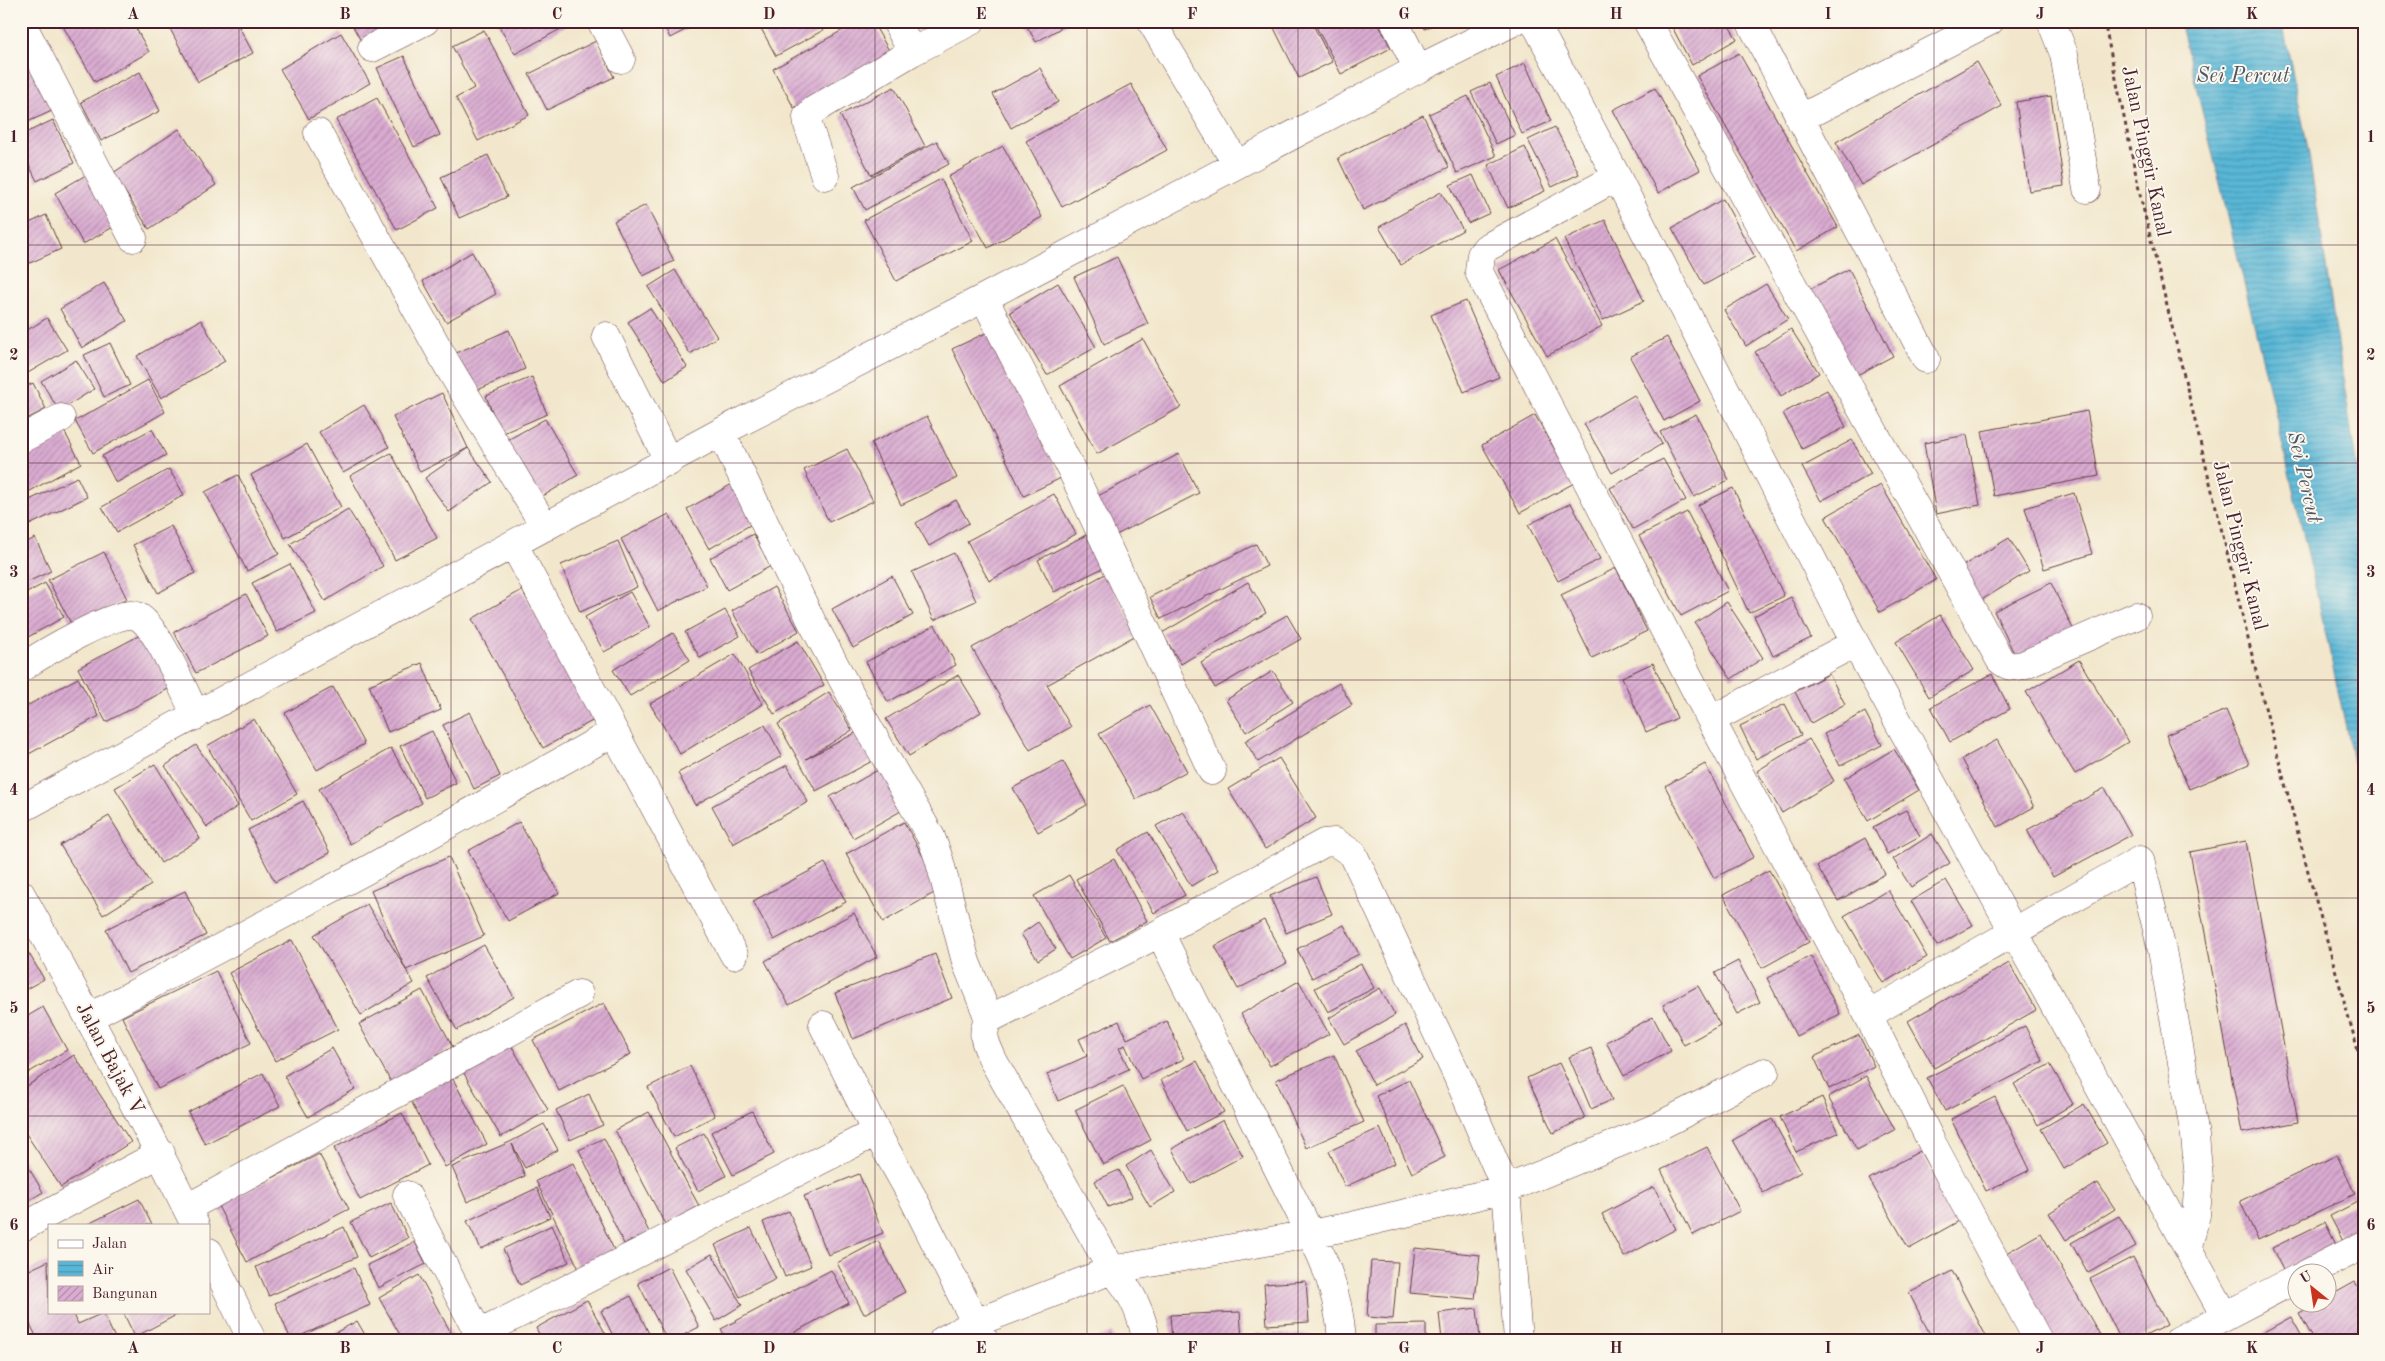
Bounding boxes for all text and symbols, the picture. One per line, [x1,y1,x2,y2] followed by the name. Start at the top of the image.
[127,7,139,23] text: A
[339,7,351,23] text: B
[552,7,562,23] text: C
[763,7,775,23] text: D
[975,7,987,23] text: E
[1187,7,1198,23] text: F
[1398,7,1410,23] text: G
[1609,7,1623,23] text: H
[1824,7,1832,23] text: I
[2036,7,2045,23] text: J
[2246,7,2258,23] text: K
[2117,64,2173,239] street label: Jalan Pinggir Kanal
[2196,66,2290,87] water label: Sei Percut
[9,130,19,146] text: 1
[2366,130,2376,146] text: 1
[9,348,19,364] text: 2
[2366,348,2376,364] text: 2
[2283,429,2324,526] water label: Sei Percut
[2208,459,2270,632] street label: Jalan Pinggir Kanal
[9,565,19,581] text: 3
[2366,565,2376,581] text: 3
[9,783,19,799] text: 4
[2366,783,2376,799] text: 4
[71,1000,147,1118] street label: Jalan Bajak V
[9,1001,19,1017] text: 5
[2366,1001,2376,1017] text: 5
[9,1218,19,1234] text: 6
[2366,1218,2376,1234] text: 6
[48,1224,210,1314] legend
[92,1237,127,1252] text: Jalan
[92,1263,114,1278] text: Air
[2288,1264,2338,1314] north arrow
[2298,1269,2314,1286] text: U
[92,1287,158,1302] text: Bangunan
[127,1341,139,1357] text: A
[339,1341,351,1357] text: B
[552,1341,562,1357] text: C
[763,1341,775,1357] text: D
[975,1341,987,1357] text: E
[1187,1341,1198,1357] text: F
[1398,1341,1410,1357] text: G
[1609,1341,1623,1357] text: H
[1824,1341,1832,1357] text: I
[2036,1341,2045,1357] text: J
[2246,1341,2258,1357] text: K

